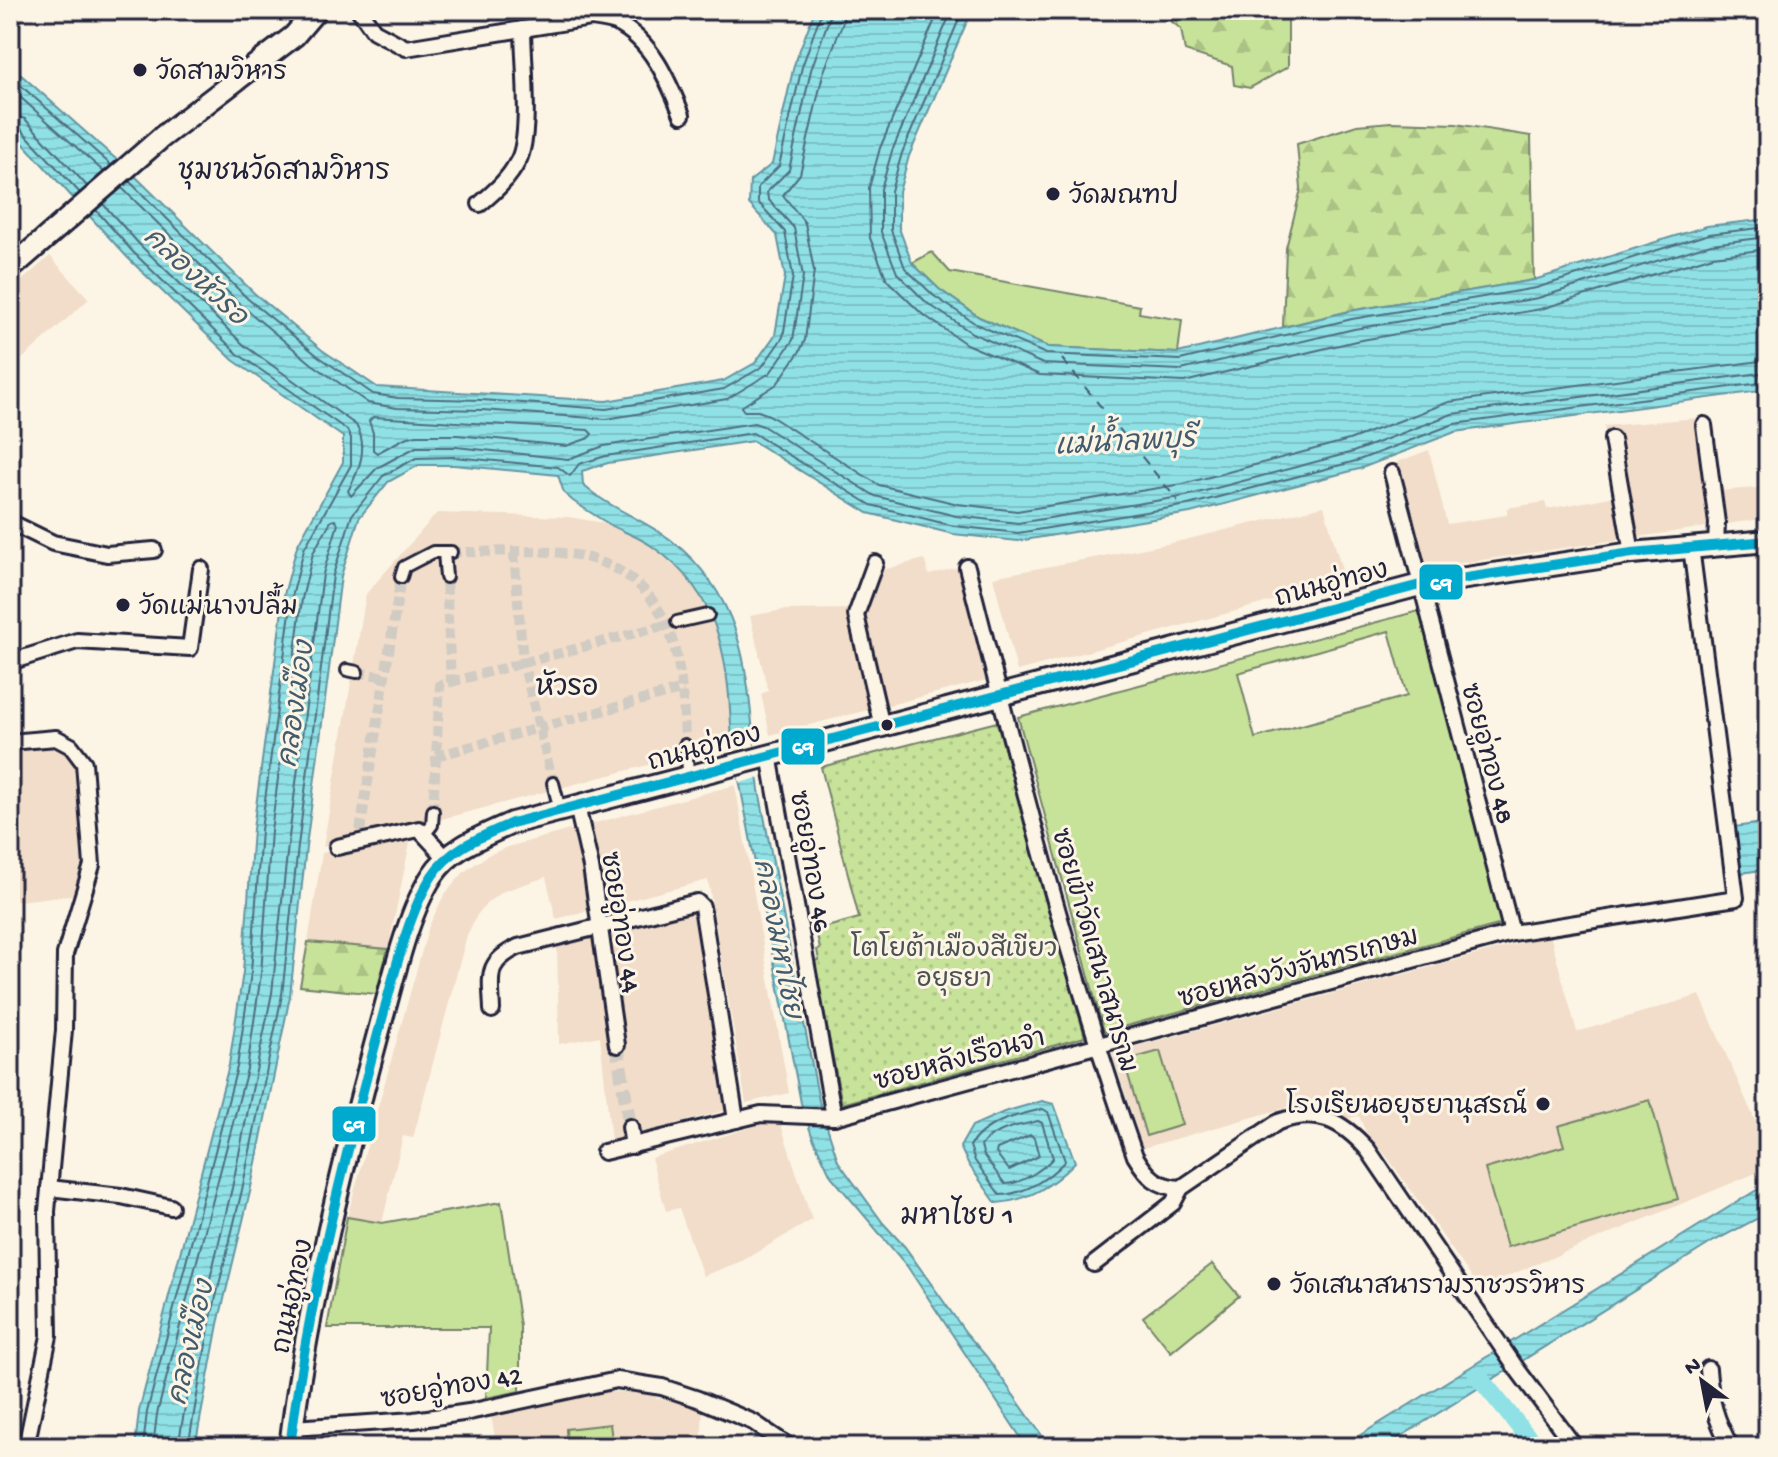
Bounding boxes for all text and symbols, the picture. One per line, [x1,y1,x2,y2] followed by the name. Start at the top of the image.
[156,55,287,90] place label: วัดสามวิหาร
[131,61,149,79] marker: วัดสามวิหาร
[178,153,390,190] district label: ชุมชนวัดสามวิหาร
[1069,180,1179,214] place label: วัดมณฑป
[1044,185,1062,203] marker: วัดมณฑป
[135,220,256,336] water label: คลองหัวรอ
[1053,411,1203,465] water label: แม่น้ำลพบุรี
[1271,552,1392,616] street label: ถนนอู่ทอง
[1418,563,1464,601] line badge: 69
[1430,573,1452,599] text: 69
[139,582,298,625] place label: วัดแม่นางปลื้ม
[114,596,132,614] marker: วัดแม่นางปลื้ม
[268,636,324,770] water label: คลองเมือง
[535,669,599,706] district label: หัวรอ
[1451,679,1522,828] street label: ซอยอู่ทอง 48
[644,716,765,780] street label: ถนนอู่ทอง
[879,717,895,733] unlabelled marker
[780,727,826,766] line badge: 69
[792,737,814,763] text: 69
[780,788,839,936] street label: ซอยอู่ทอง 46
[1042,824,1146,1077] street label: ซอยเข้าวัดเสนาสนาราม
[591,849,648,995] street label: ซอยอู่ทอง 44
[744,855,814,1024] water label: คลองมหาไชย
[1175,921,1423,1017] street label: ซอยหลังวังจันทรเกษม
[851,931,1057,997] park label: โตโยต้าเมืองสีเขียว อยุธยา
[870,1020,1049,1100] street label: ซอยหลังเรือนจำ
[1286,1088,1527,1124] place label: โรงเรียนอยุธยานุสรณ์
[1534,1095,1552,1113] marker: โรงเรียนอยุธยานุสรณ์
[331,1105,377,1143] line badge: 69
[343,1115,365,1141] text: 69
[900,1195,1014,1235] district label: มหาไชย 1
[264,1236,323,1357] street label: ถนนอู่ทอง
[1290,1269,1585,1304] place label: วัดเสนาสนารามราชวรวิหาร
[158,1274,224,1408] water label: คลองเมือง
[1265,1275,1283,1293] marker: วัดเสนาสนารามราชวรวิหาร
[1662,1341,1742,1421] north arrow
[1681,1353,1707,1382] text: N
[378,1359,525,1418] street label: ซอยอู่ทอง 42

